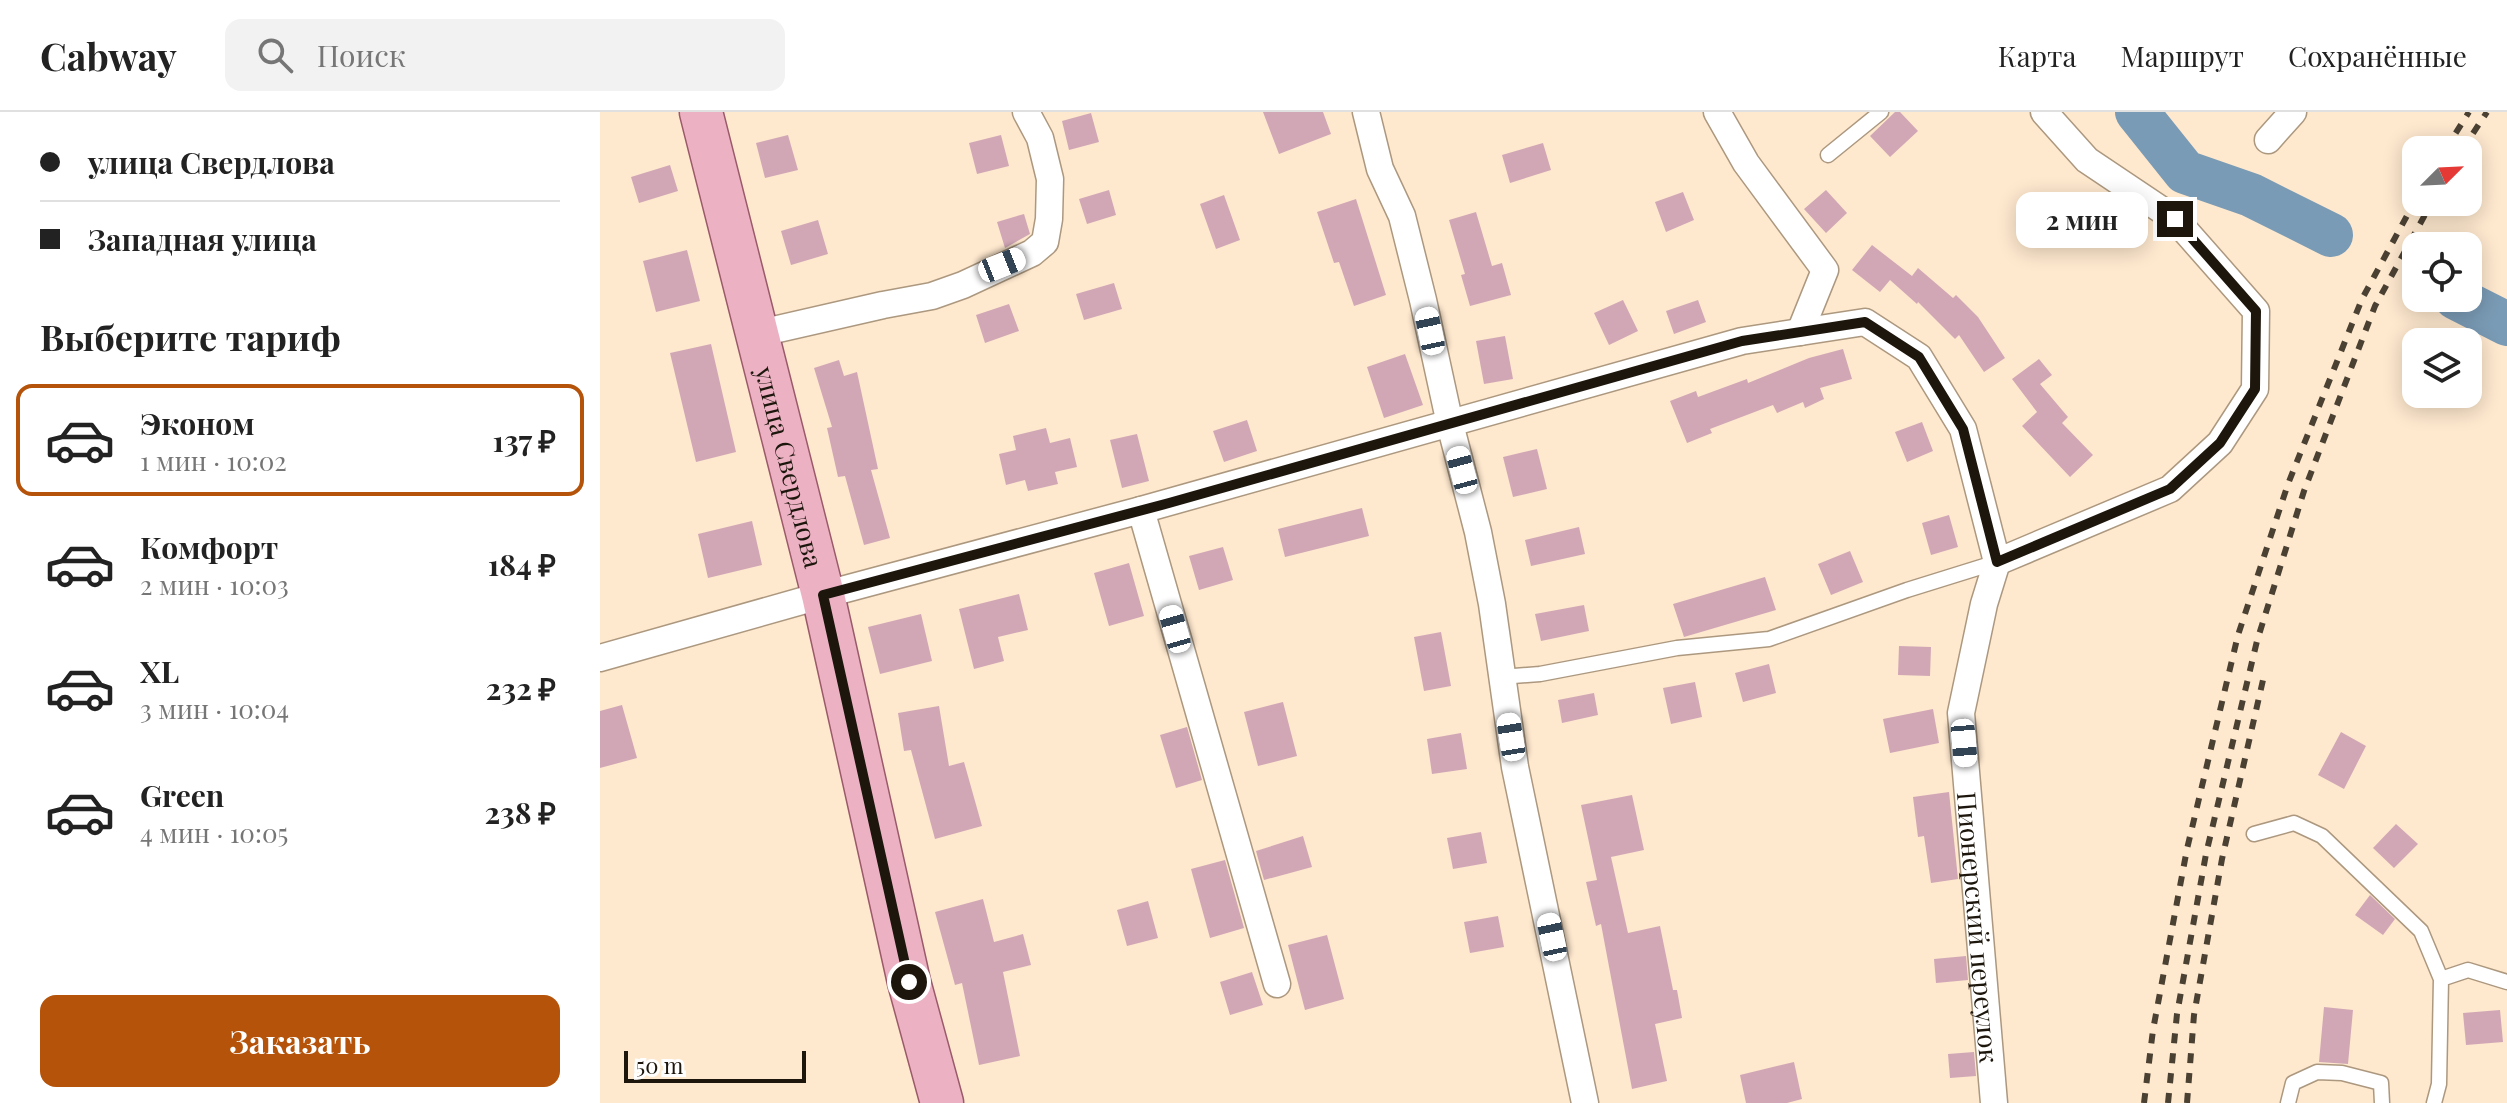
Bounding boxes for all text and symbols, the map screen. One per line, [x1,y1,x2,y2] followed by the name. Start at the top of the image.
[225,19,785,91] search box
[40,30,177,81] text: Cabway
[253,33,297,77] icon: search
[317,35,406,75] text: Поиск
[1998,37,2076,74] text: Карта
[2120,37,2244,74] text: Маршрут
[2288,37,2467,74] text: Сохранённые
[2402,136,2482,216] north arrow
[2402,136,2482,408] map controls
[88,142,335,182] text: улица Свердлова
[2015,191,2147,247] callout: 2 мин
[2157,201,2193,237] route end
[2046,202,2118,237] text: 2 мин
[88,219,317,259] text: Западная улица
[2402,232,2482,312] button: locate
[975,245,1029,285] car
[1413,305,1447,357] car
[40,312,341,360] text: Выберите тариф
[2402,328,2482,408] button: layers
[748,362,833,571] street label: улица Свердлова
[140,403,255,443] text: Эконом
[44,404,116,476] icon: car
[493,420,556,460] text: 137 ₽
[140,443,287,478] text: 1 мин · 10:02
[1444,444,1480,496] car
[140,527,278,567] text: Комфорт
[44,528,116,600] icon: car
[488,544,556,584] text: 184 ₽
[140,567,289,602] text: 2 мин · 10:03
[1157,603,1193,655] car
[140,651,179,691] text: XL
[44,652,116,724] icon: car
[486,668,556,708] text: 232 ₽
[140,691,289,726] text: 3 мин · 10:04
[1495,711,1527,763] car
[1950,718,1978,768] car
[140,775,224,815] text: Green
[44,776,116,848] icon: car
[1950,790,2008,1064] street label: Пионерский переулок
[484,792,556,832] text: 238 ₽
[140,815,288,850] text: 4 мин · 10:05
[1535,911,1569,963] car
[891,964,927,1000] route start
[40,995,560,1087] button: Заказать
[624,1047,806,1083] scale bar
[636,1050,683,1080] text: 50 m

